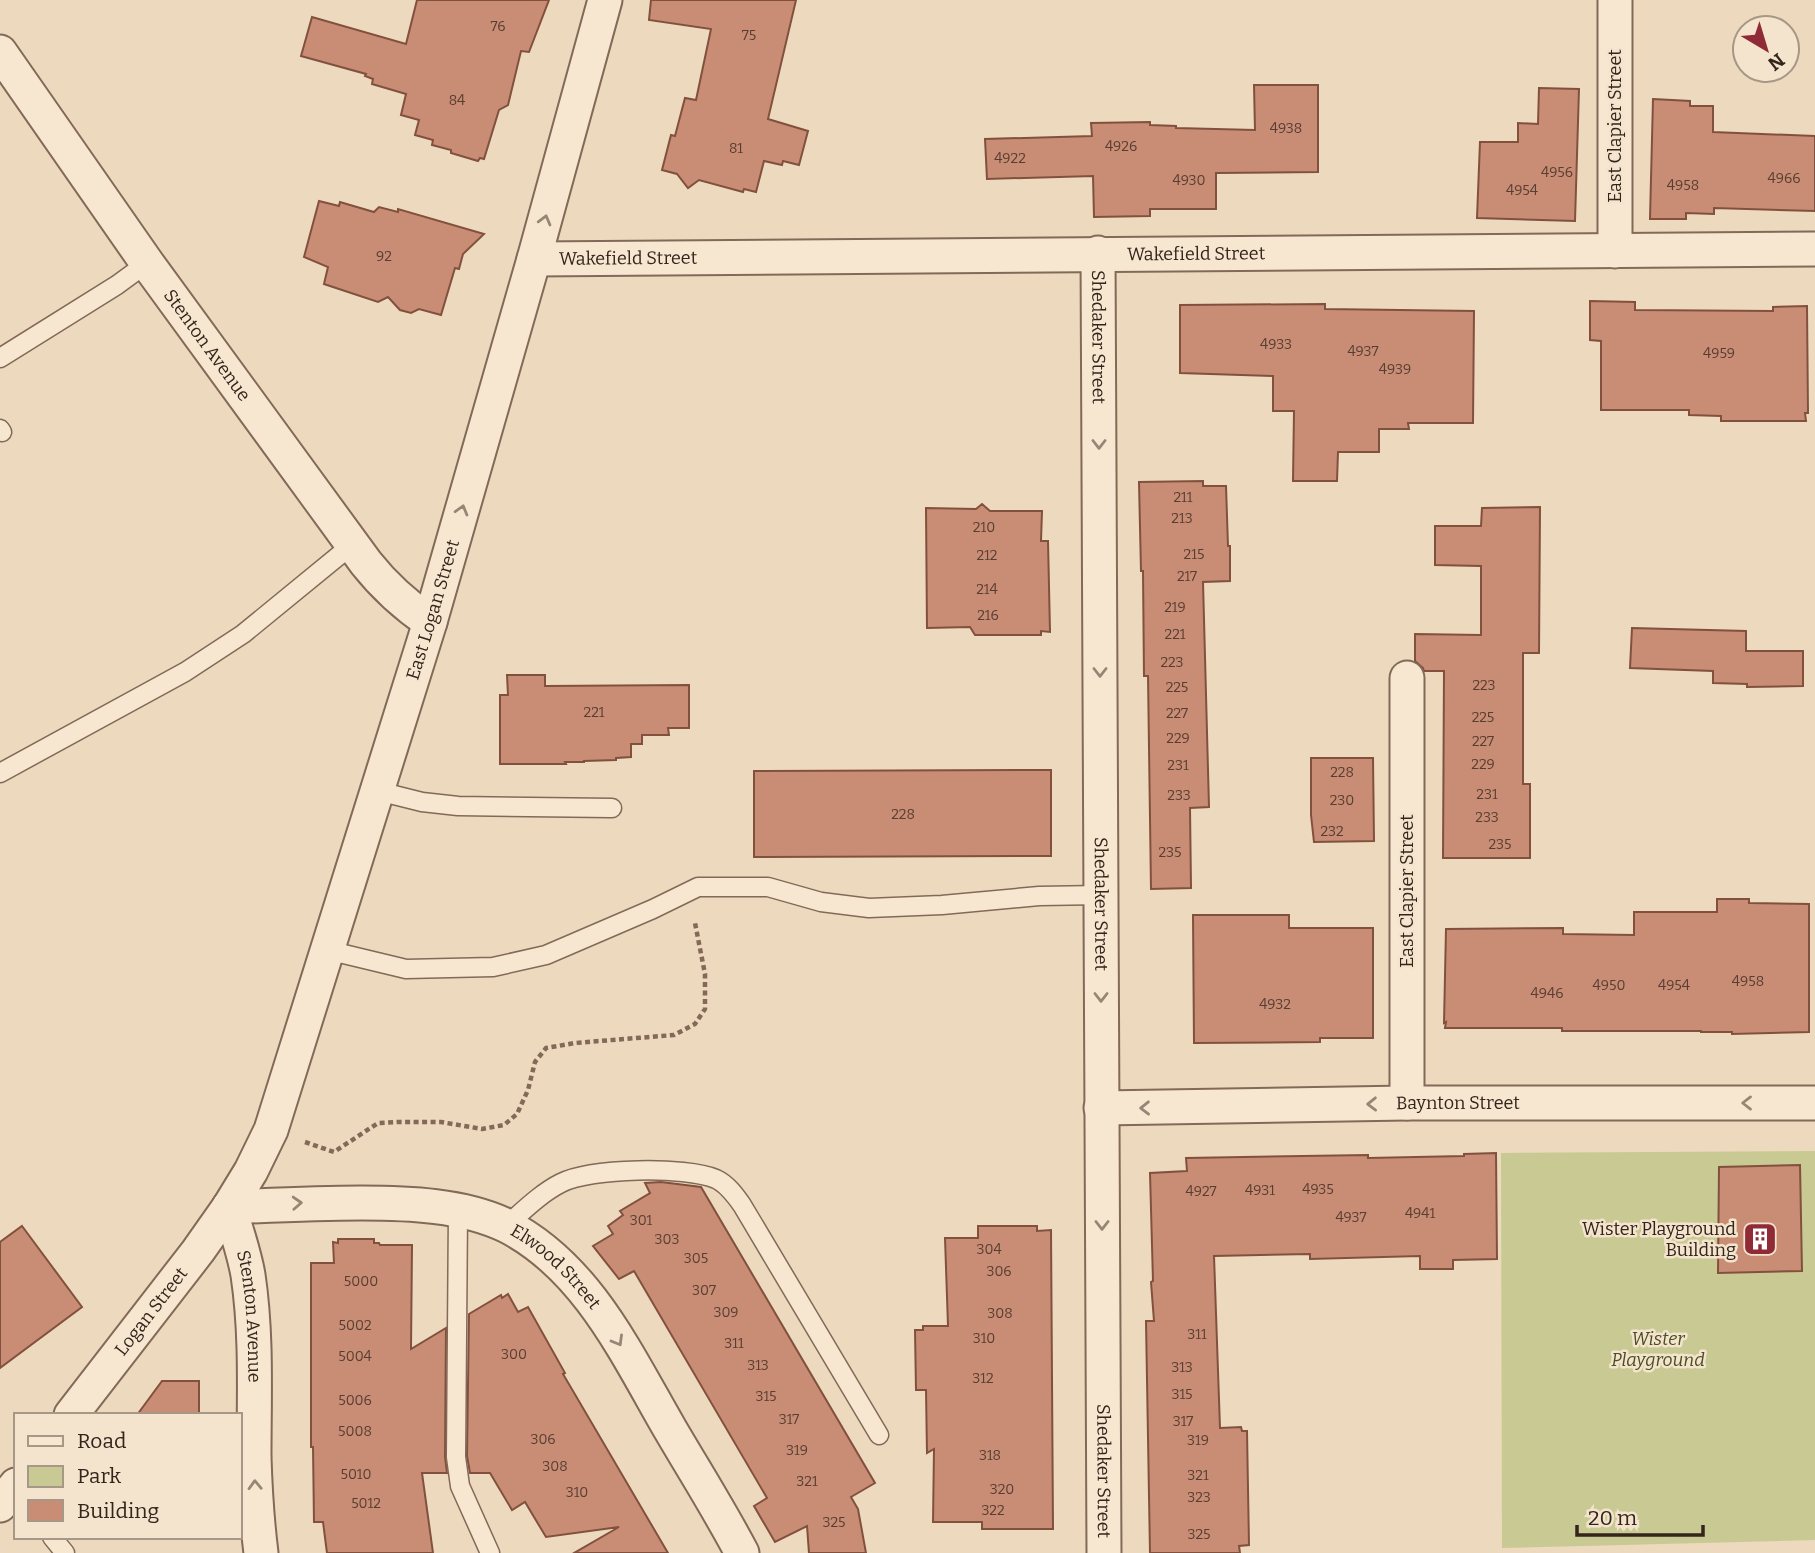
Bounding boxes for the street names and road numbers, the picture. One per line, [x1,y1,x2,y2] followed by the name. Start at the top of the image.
[1604,49,1626,203] street label: East Clapier Street
[1127,242,1266,265] street label: Wakefield Street
[559,247,698,270] street label: Wakefield Street
[1087,270,1110,405] street label: Shedaker Street
[159,285,255,406] street label: Stenton Avenue
[402,537,464,682] street label: East Logan Street
[1396,814,1418,968] street label: East Clapier Street
[1090,837,1112,972] street label: Shedaker Street
[1396,1092,1520,1114] street label: Baynton Street
[507,1219,606,1314] street label: Elwood Street
[232,1248,265,1383] street label: Stenton Avenue
[110,1263,193,1360] street label: Logan Street
[1092,1404,1115,1539] street label: Shedaker Street

